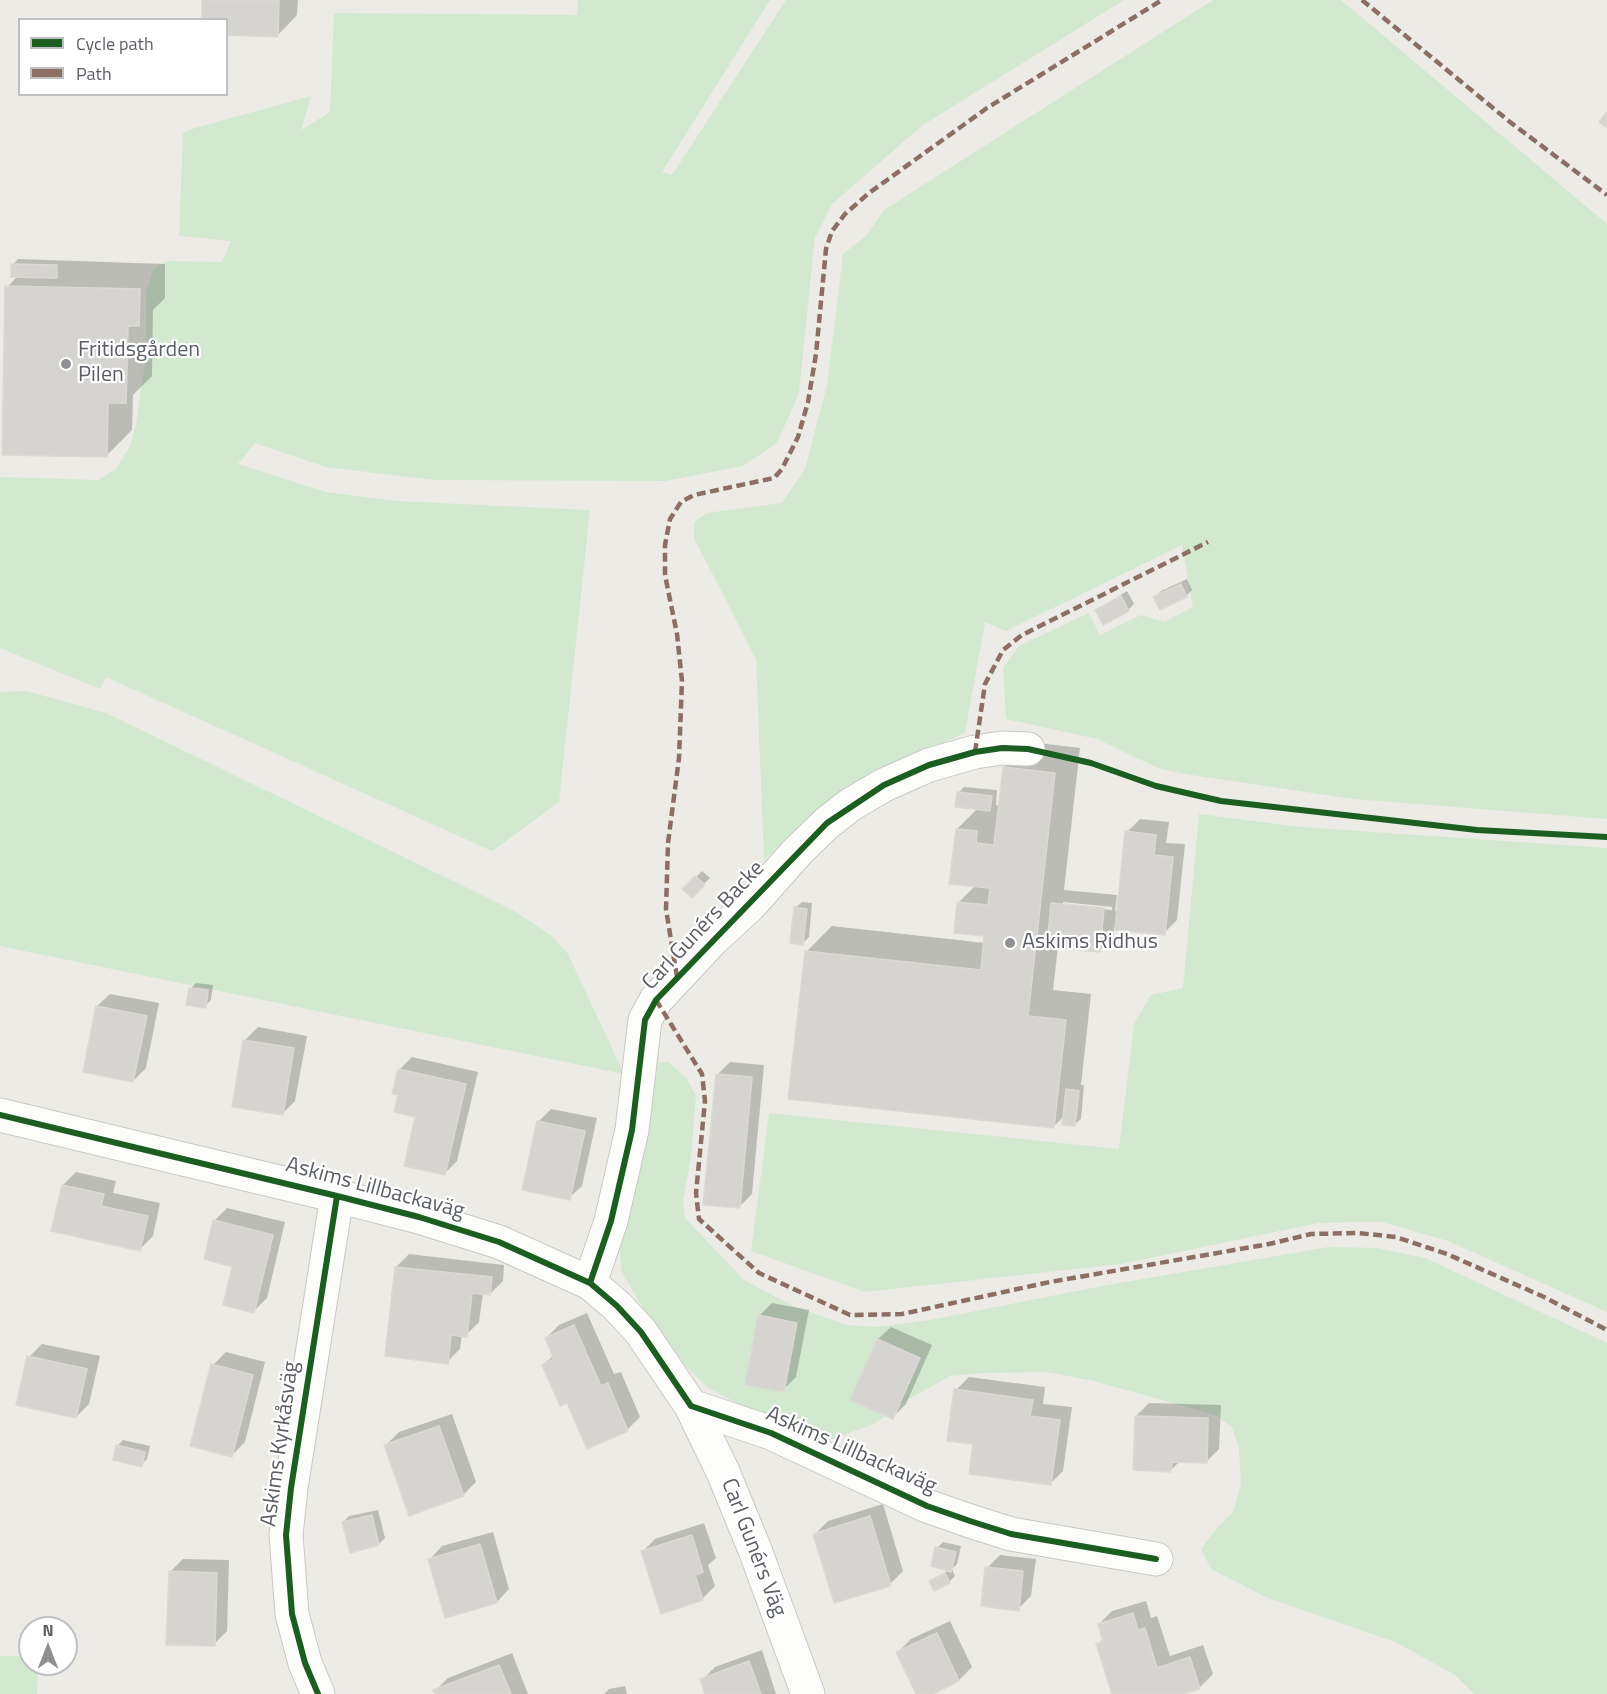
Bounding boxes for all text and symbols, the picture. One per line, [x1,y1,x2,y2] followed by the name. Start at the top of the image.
[18,18,228,96] legend
[76,30,154,57] text: Cycle path
[76,60,112,87] text: Path
[78,338,200,390] place label: Fritidsgården Pilen
[59,357,73,371] marker: Fritidsgården Pilen
[637,856,771,996] street label: Carl Gunérs Backe
[1022,930,1158,956] place label: Askims Ridhus
[1003,936,1017,950] marker: Askims Ridhus
[283,1152,467,1226] street label: Askims Lillbackaväg
[256,1360,306,1528] street label: Askims Kyrkåsväg
[762,1402,940,1500] street label: Askims Lillbackaväg
[715,1475,791,1621] street label: Carl Gunérs Väg
[18,1616,78,1676] north arrow
[42,1618,54,1642] text: N

